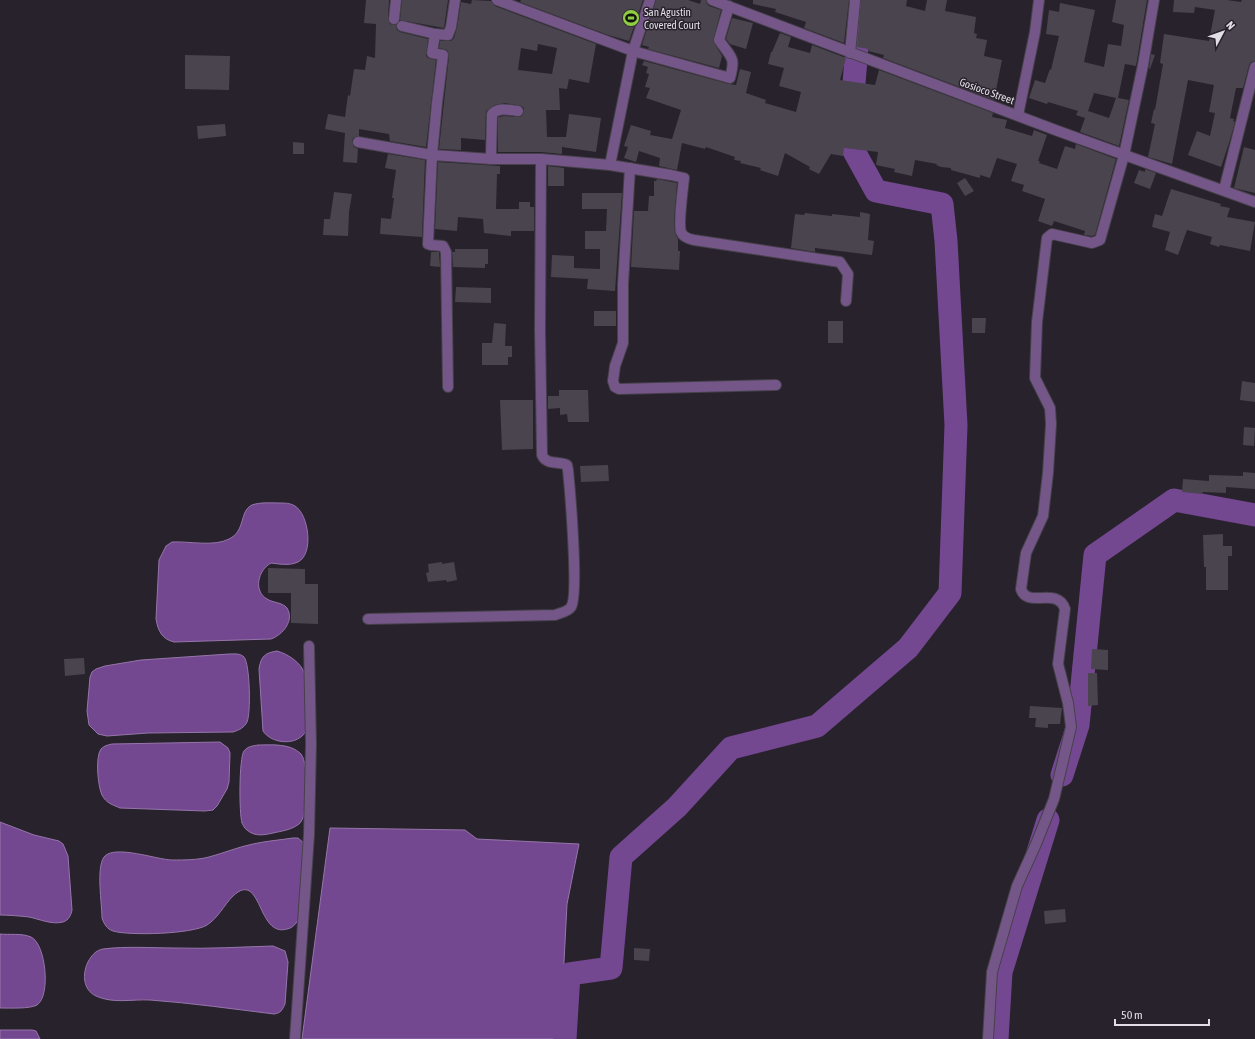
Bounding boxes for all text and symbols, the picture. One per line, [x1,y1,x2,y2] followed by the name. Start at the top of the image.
[644,6,700,31] place label: San Agustin Covered Court
[621,8,641,28] sports icon: San Agustin Covered Court
[1203,12,1243,52] north arrow
[1224,19,1237,32] text: N
[958,76,1016,106] street label: Gosioco Street
[1115,1001,1209,1027] scale bar
[1121,1008,1143,1022] text: 50 m

